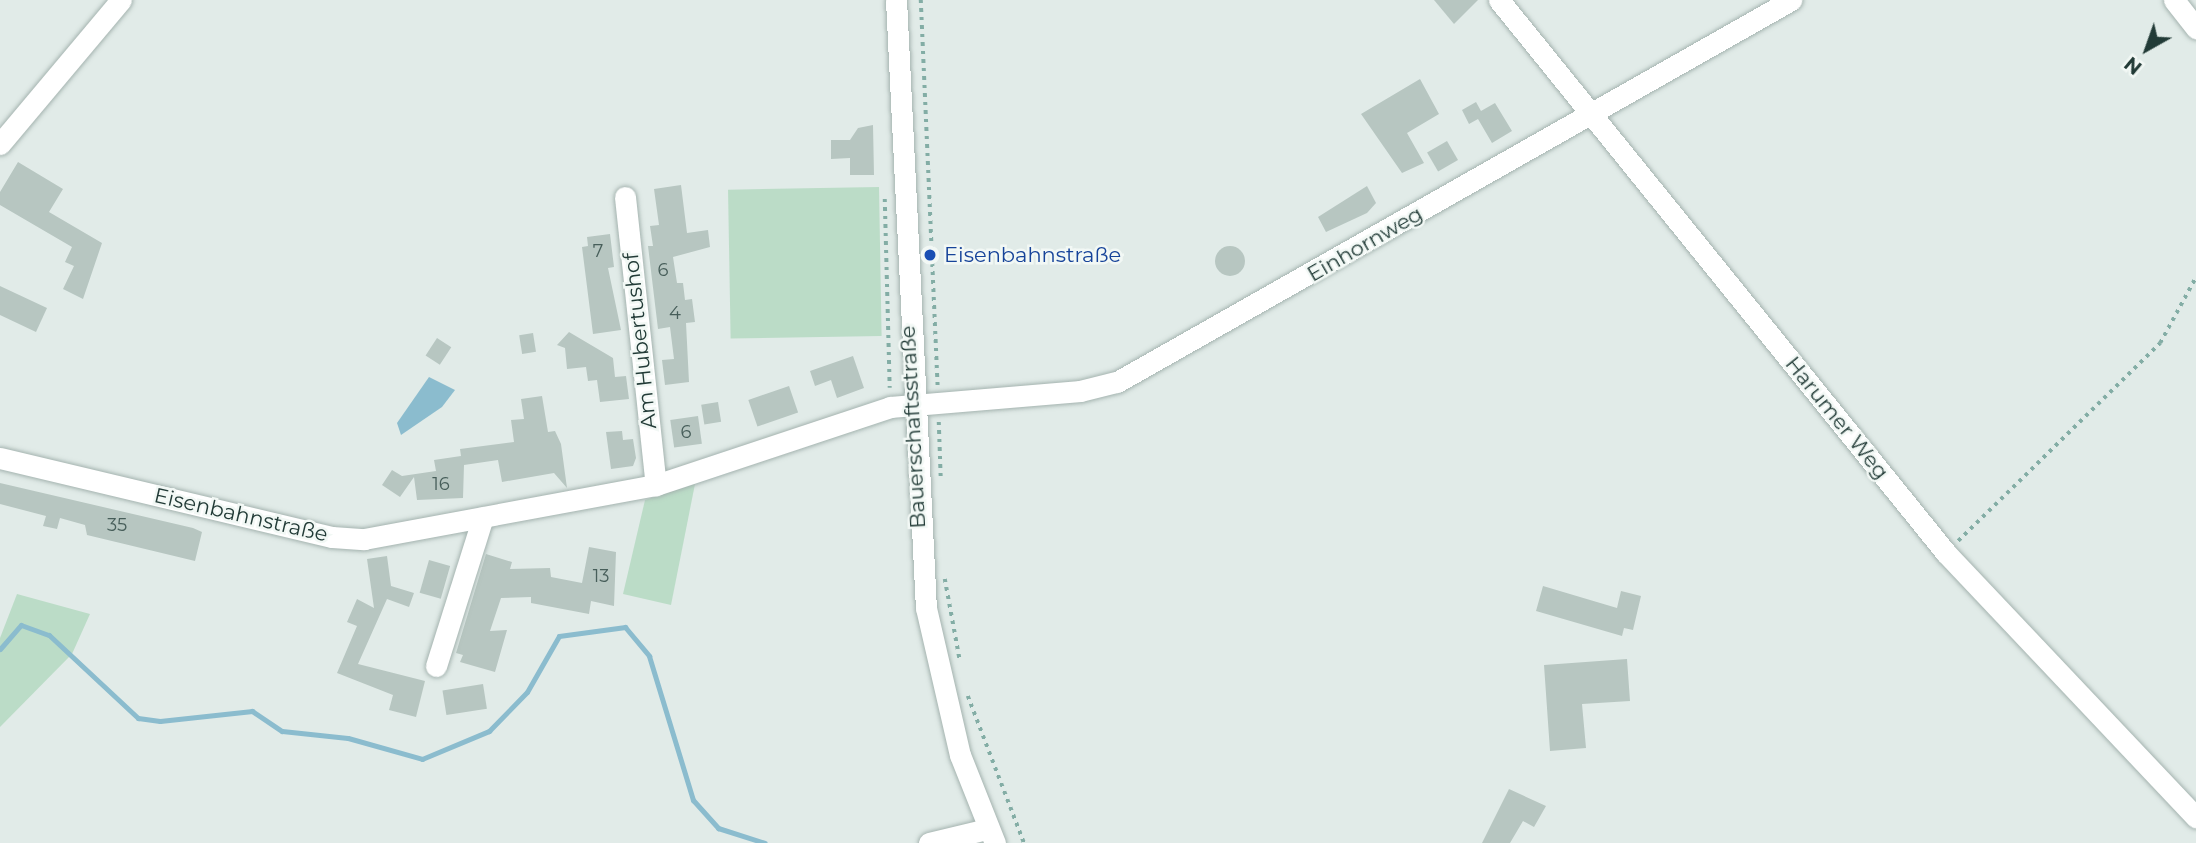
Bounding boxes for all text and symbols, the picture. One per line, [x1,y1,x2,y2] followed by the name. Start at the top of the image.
[2112,14,2182,84] north arrow
[2120,52,2146,79] text: N
[1303,201,1427,287] street label: Einhornweg
[593,240,603,262] house number: 7
[944,242,1121,268] place label: Eisenbahnstraße
[922,247,938,263] marker: Eisenbahnstraße
[618,252,662,430] street label: Am Hubertushof
[658,259,668,281] house number: 6
[669,302,681,324] house number: 4
[895,325,931,529] street label: Bauerschaftsstraße
[1780,352,1894,484] street label: Harumer Weg
[681,421,691,443] house number: 6
[432,473,450,495] house number: 16
[152,483,330,547] street label: Eisenbahnstraße
[107,514,127,536] house number: 35
[593,565,609,587] house number: 13

